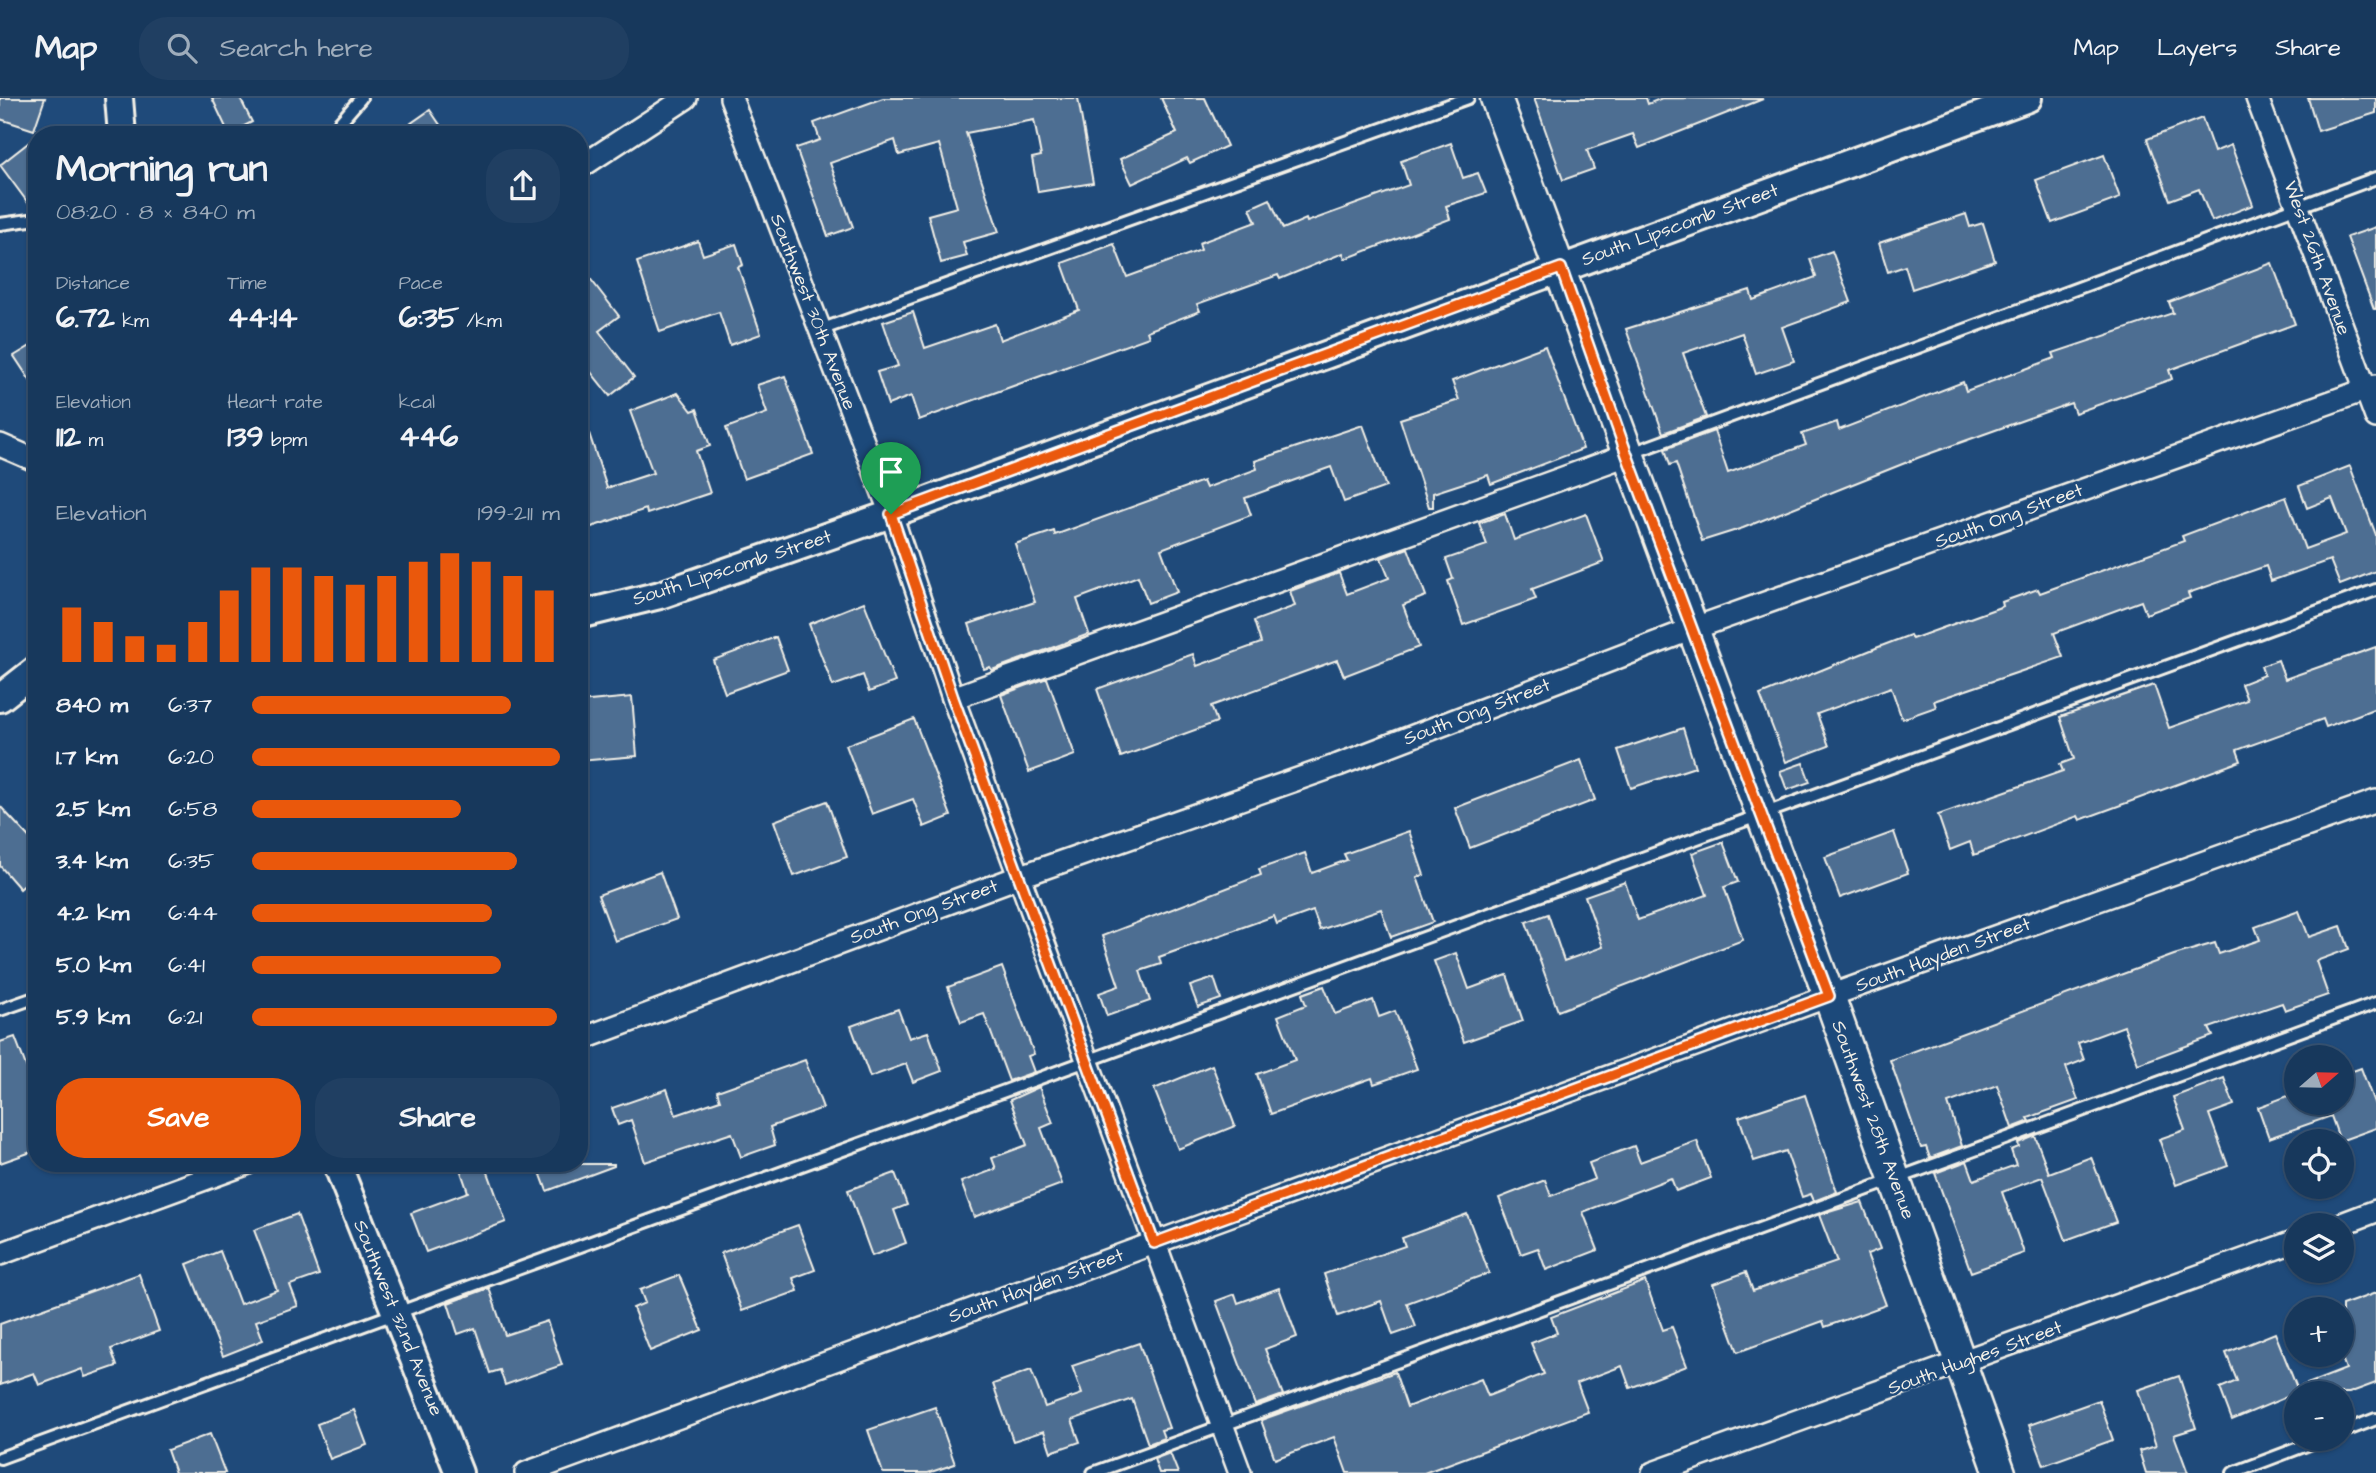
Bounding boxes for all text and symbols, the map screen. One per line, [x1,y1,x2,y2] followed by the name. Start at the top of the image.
[139,17,629,80] search box
[35,25,97,71] text: Map
[163,29,201,67] icon: search
[219,30,373,66] text: Search here
[2074,31,2119,65] text: Map
[2157,31,2237,65] text: Layers
[2275,31,2341,65] text: Share
[56,144,268,196] text: Morning run
[486,149,560,223] button: share
[1578,177,1783,273] street label: South Lipscomb Street
[2277,177,2357,339] street label: West 26th Avenue
[56,196,255,228] text: 08:20 · 8 × 840 m
[763,210,863,414] street label: Southwest 30th Avenue
[56,270,130,297] text: Distance
[227,270,267,297] text: Time
[399,270,443,297] text: Pace
[56,297,115,339] text: 6.72
[227,297,297,339] text: 44:14
[399,297,459,339] text: 6:35
[115,308,149,335] text: km
[459,308,502,335] text: /km
[56,389,131,416] text: Elevation
[227,389,323,416] text: Heart rate
[399,389,435,416] text: kcal
[56,416,81,458] text: 112
[227,416,264,458] text: 139
[399,416,458,458] text: 446
[81,427,103,454] text: m
[264,427,307,454] text: bpm
[861,442,921,514] pin
[872,453,910,491] icon: arrive
[1931,477,2087,556] street label: South Ong Street
[56,497,147,529] text: Elevation
[478,497,560,529] text: 199–211 m
[629,523,835,613] street label: South Lipscomb Street
[1400,671,1555,753] street label: South Ong Street
[56,689,128,721] text: 840 m
[168,689,212,721] text: 6:37
[56,741,118,773] text: 1.7 km
[168,741,214,773] text: 6:20
[56,793,130,825] text: 2.5 km
[168,793,217,825] text: 6:58
[56,845,128,877] text: 3.4 km
[168,845,214,877] text: 6:35
[846,873,1002,952] street label: South Ong Street
[56,897,129,929] text: 4.2 km
[168,897,218,929] text: 6:44
[1852,911,2035,1000] street label: South Hayden Street
[56,949,131,981] text: 5.0 km
[168,949,205,981] text: 6:41
[56,1001,130,1033] text: 5.9 km
[168,1001,202,1033] text: 6:21
[1824,1017,1922,1223] street label: Southwest 28th Avenue
[2284,1045,2354,1115] north arrow
[2284,1045,2354,1451] map controls
[56,1078,301,1158] button: Save
[315,1078,560,1158] button: Share
[2284,1129,2354,1199] button: locate
[2284,1213,2354,1283] button: layers
[346,1216,450,1420] street label: Southwest 32nd Avenue
[945,1242,1128,1331] street label: South Hayden Street
[2284,1297,2354,1367] button: +
[1884,1314,2067,1403] street label: South Hughes Street
[2284,1381,2354,1451] button: −

